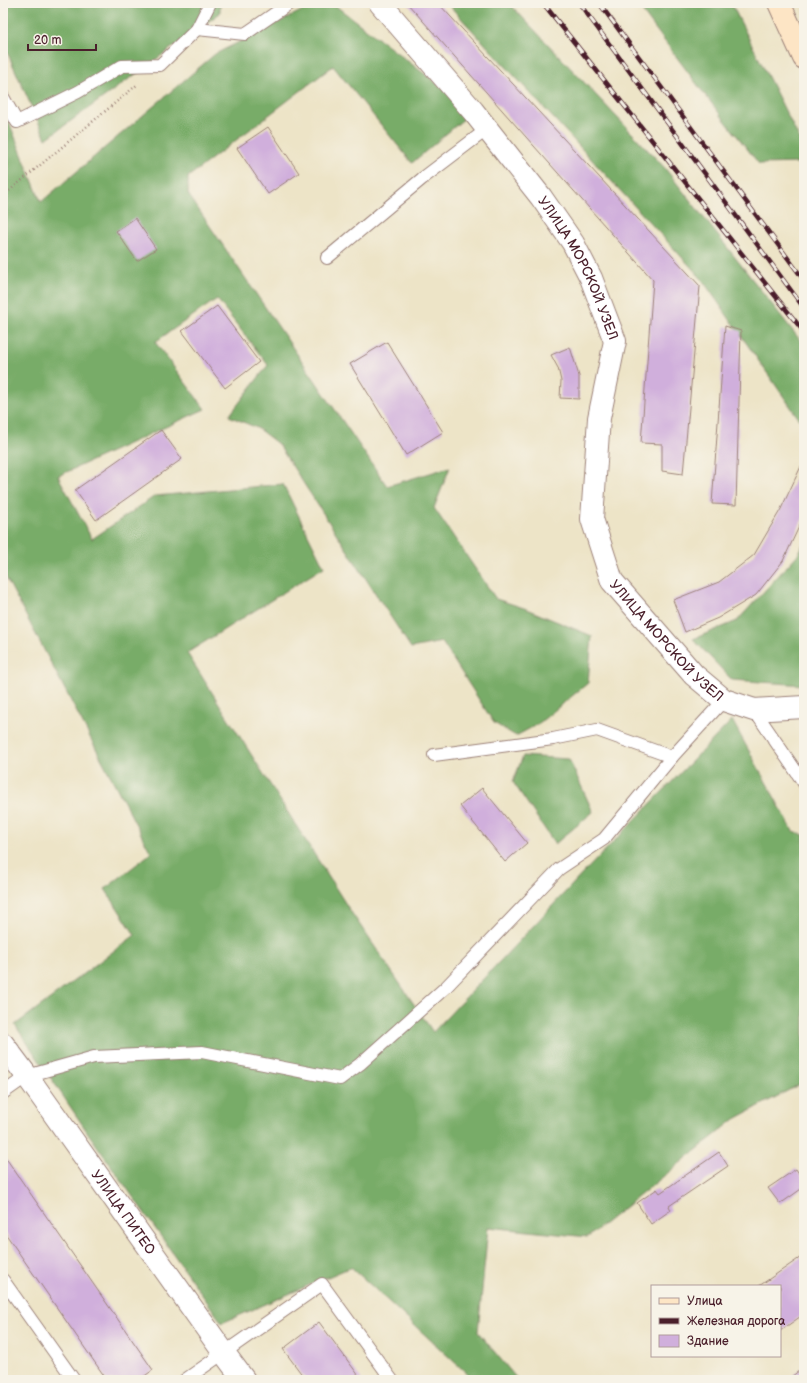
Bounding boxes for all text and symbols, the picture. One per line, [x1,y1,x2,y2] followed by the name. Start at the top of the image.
[28,26,96,52] scale bar
[34,33,61,48] text: 20 m
[535,193,622,342] street label: УЛИЦА МОРСКОЙ УЗЕЛ
[606,576,727,705] street label: УЛИЦА МОРСКОЙ УЗЕЛ
[88,1167,160,1258] street label: УЛИЦА ПИТЕО
[651,1285,781,1357] legend
[687,1294,723,1309] text: Улица
[687,1314,785,1329] text: Железная дорога
[687,1334,729,1349] text: Здание

